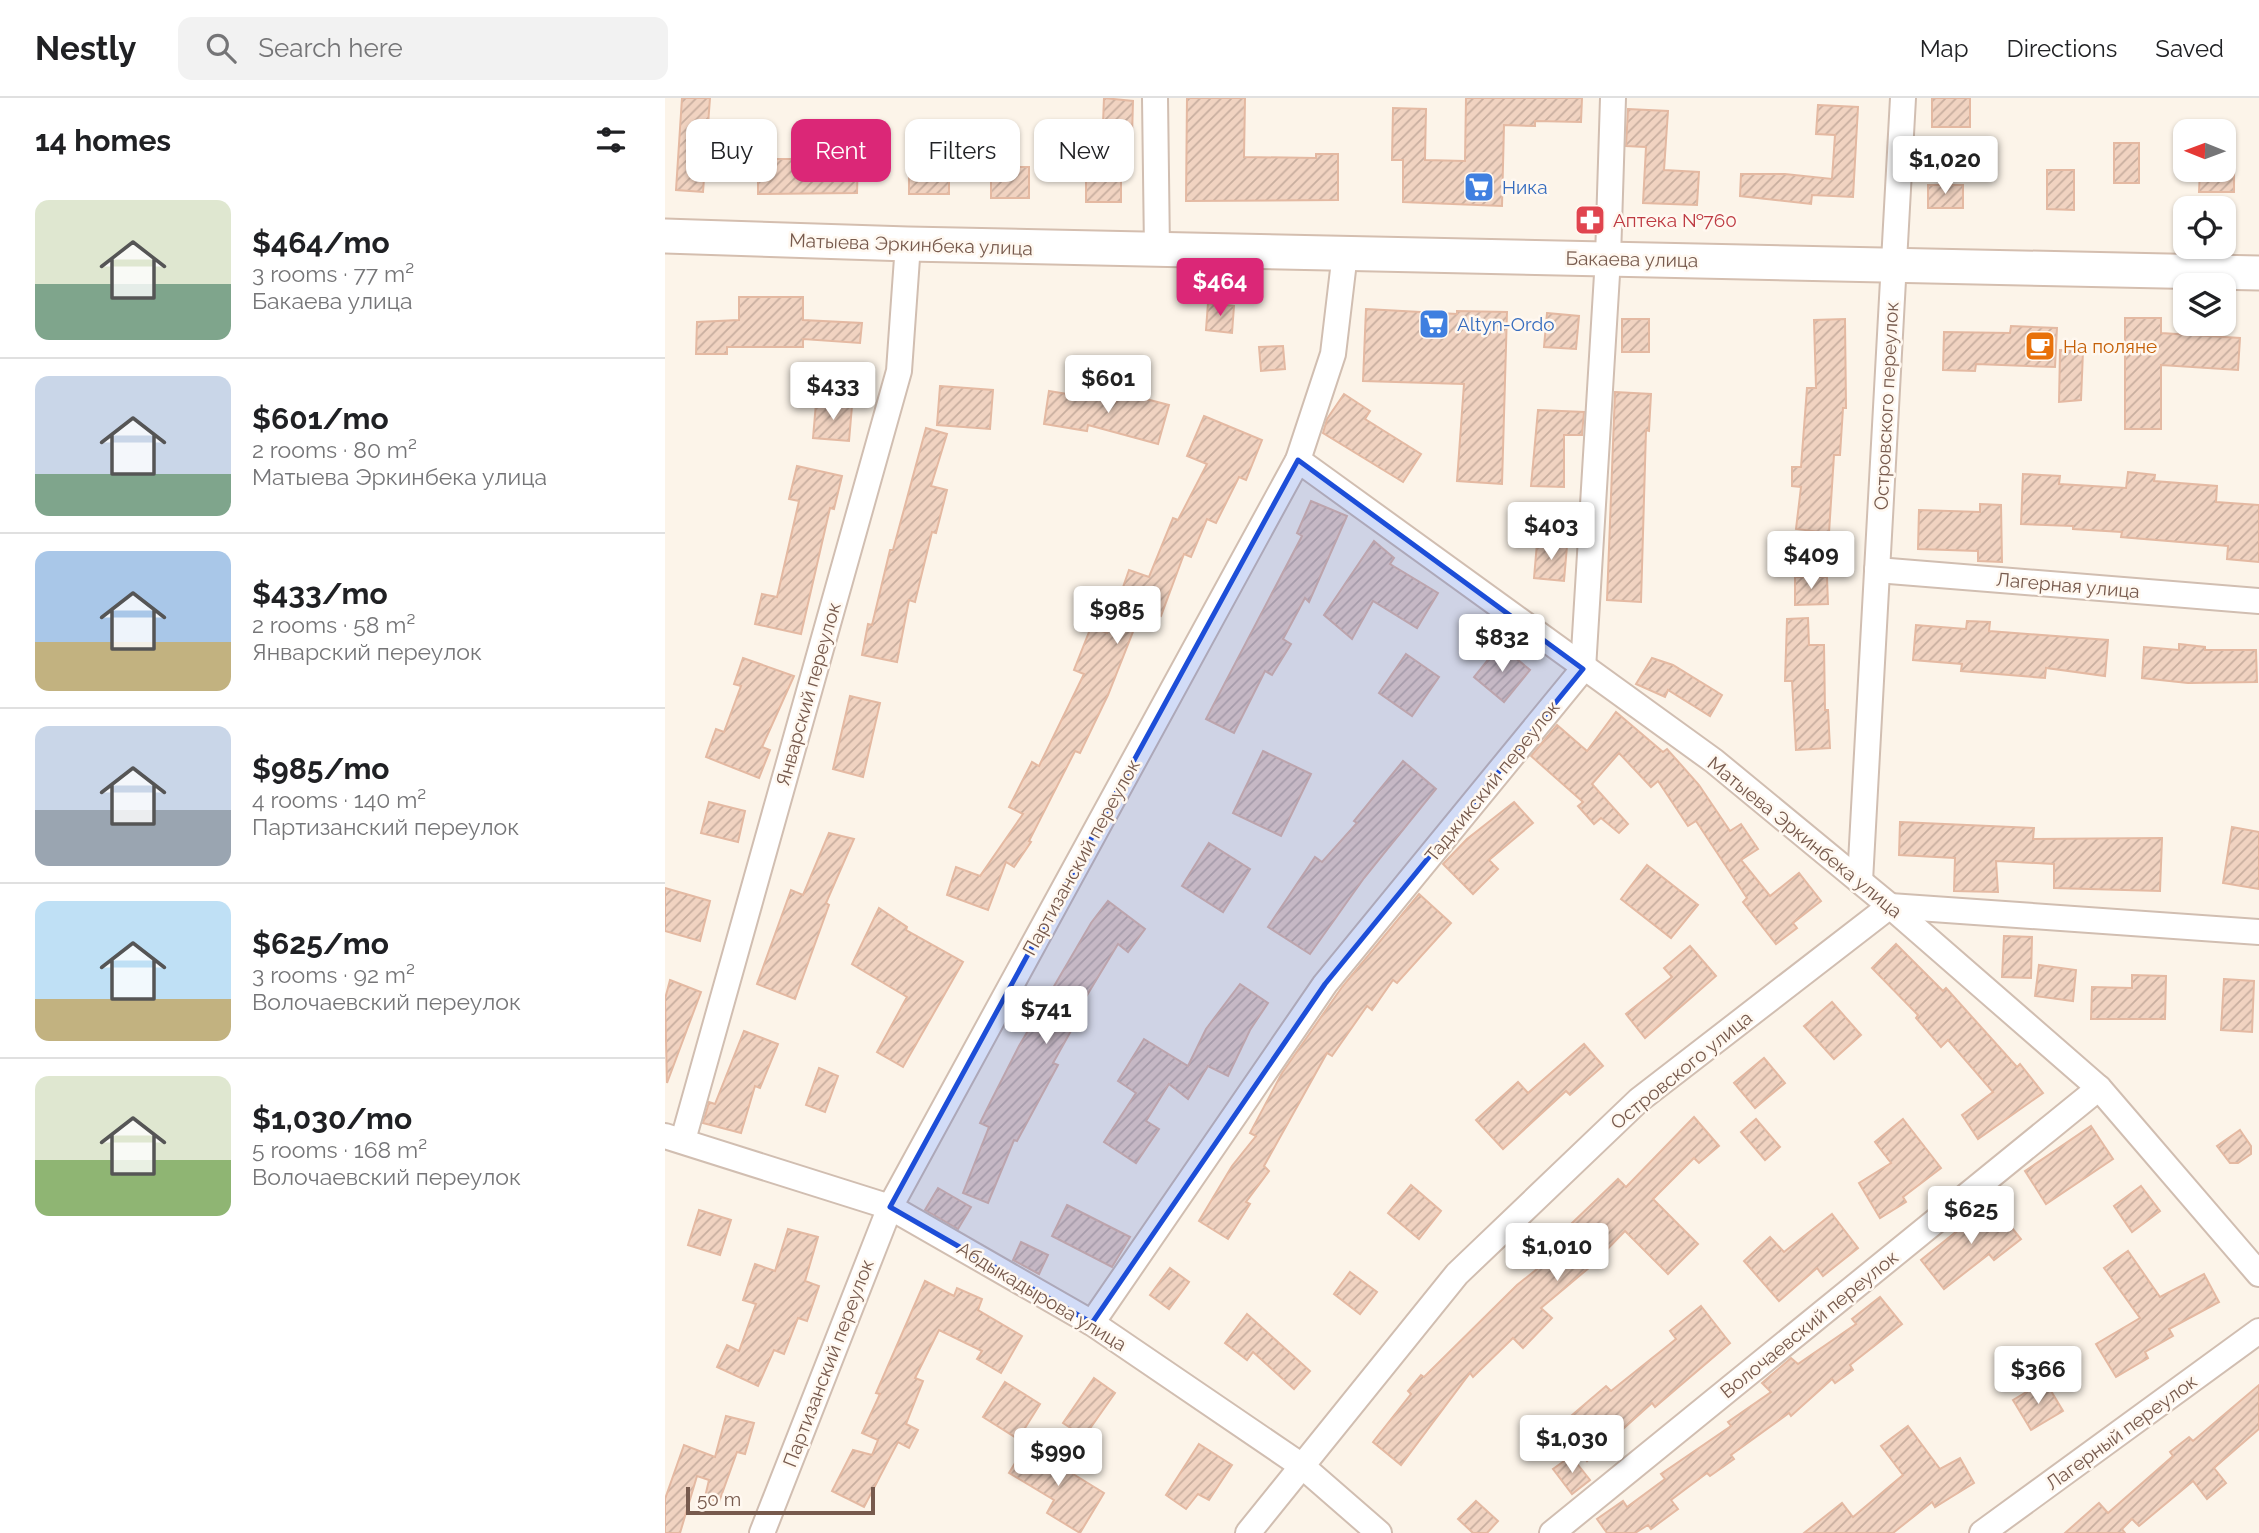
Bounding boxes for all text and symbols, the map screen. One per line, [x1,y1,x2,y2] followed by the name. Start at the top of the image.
[178,17,668,80] search box
[35,29,136,68] text: Nestly
[202,29,240,67] icon: search
[258,33,403,63] text: Search here
[1920,34,1969,63] text: Map
[2007,34,2117,63] text: Directions
[2155,34,2224,63] text: Saved
[686,119,777,182] chip: Buy
[791,119,891,182] chip: Rent
[905,119,1020,182] chip: Filters
[1034,119,1134,182] chip: New
[2173,119,2237,182] north arrow
[2173,119,2236,336] map controls
[592,121,630,159] icon: filters
[35,123,171,158] text: 14 homes
[1888,136,2002,196] pin: $1,020
[1909,145,1981,172] text: $1,020
[1462,170,1496,204] supermarket icon: Ника
[1502,176,1548,198] place label: Ника
[2173,196,2236,259] button: locate
[1573,203,1607,237] pharmacy icon: Аптека №760
[1613,209,1737,231] place label: Аптека №760
[252,225,390,260] text: $464/mo
[91,228,175,312] icon: home
[789,229,1033,259] street label: Матыева Эркинбека улица
[1565,247,1699,271] street label: Бакаева улица
[1179,258,1261,318] pin: $464
[252,260,414,287] text: 3 rooms · 77 m²
[1193,267,1247,294] text: $464
[2173,273,2236,336] button: layers
[252,287,413,314] text: Бакаева улица
[1870,301,1902,511] street label: Островского переулок
[1417,307,1451,341] supermarket icon: Altyn-Ordo
[1457,313,1555,335] place label: Altyn-Ordo
[2023,329,2057,363] cafe icon: На поляне
[2063,335,2157,357] place label: На поляне
[1067,356,1149,415] pin: $601
[792,362,874,422] pin: $433
[1081,364,1135,391] text: $601
[806,371,860,398] text: $433
[252,401,389,436] text: $601/mo
[91,404,175,488] icon: home
[252,436,417,463] text: 2 rooms · 80 m²
[252,463,547,490] text: Матыева Эркинбека улица
[1510,503,1592,562] pin: $403
[1524,511,1578,538] text: $403
[1770,532,1852,591] pin: $409
[1783,540,1839,567] text: $409
[1995,568,2141,602] street label: Лагерная улица
[252,576,388,611] text: $433/mo
[91,579,175,663] icon: home
[1076,587,1158,646] pin: $985
[1090,595,1144,622] text: $985
[771,600,845,788] street label: Январский переулок
[252,611,415,638] text: 2 rooms · 58 m²
[1461,614,1543,674] pin: $832
[1475,623,1529,650] text: $832
[252,638,482,665] text: Январский переулок
[1420,696,1564,866] street label: Таджикский переулок
[252,751,390,786] text: $985/mo
[1703,752,1907,922] street label: Матыева Эркинбека улица
[91,754,175,838] icon: home
[1018,755,1144,959] street label: Партизанский переулок
[252,786,426,813] text: 4 rooms · 140 m²
[252,813,519,840] text: Партизанский переулок
[252,926,389,961] text: $625/mo
[91,929,175,1013] icon: home
[252,961,415,988] text: 3 rooms · 92 m²
[1005,986,1087,1046] pin: $741
[252,988,521,1015] text: Волочаевский переулок
[1020,995,1072,1022] text: $741
[1606,1006,1756,1134] street label: Островского улица
[252,1101,412,1136] text: $1,030/mo
[91,1104,175,1188] icon: home
[252,1136,427,1163] text: 5 rooms · 168 m²
[252,1163,521,1190] text: Волочаевский переулок
[1930,1186,2012,1246] pin: $625
[1944,1195,1998,1222] text: $625
[1500,1224,1614,1283] pin: $1,010
[1522,1232,1592,1259] text: $1,010
[953,1237,1131,1355] street label: Абдыкадырова улица
[1716,1245,1902,1402] street label: Волочаевский переулок
[778,1256,878,1470] street label: Партизанский переулок
[1997,1346,2079,1406] pin: $366
[2010,1355,2066,1382] text: $366
[2041,1370,2201,1494] street label: Лагерный переулок
[1515,1416,1629,1475] pin: $1,030
[1536,1424,1608,1451] text: $1,030
[1017,1428,1099,1488] pin: $990
[1030,1437,1086,1464] text: $990
[686,1484,875,1516] scale bar
[697,1488,741,1510] text: 50 m

